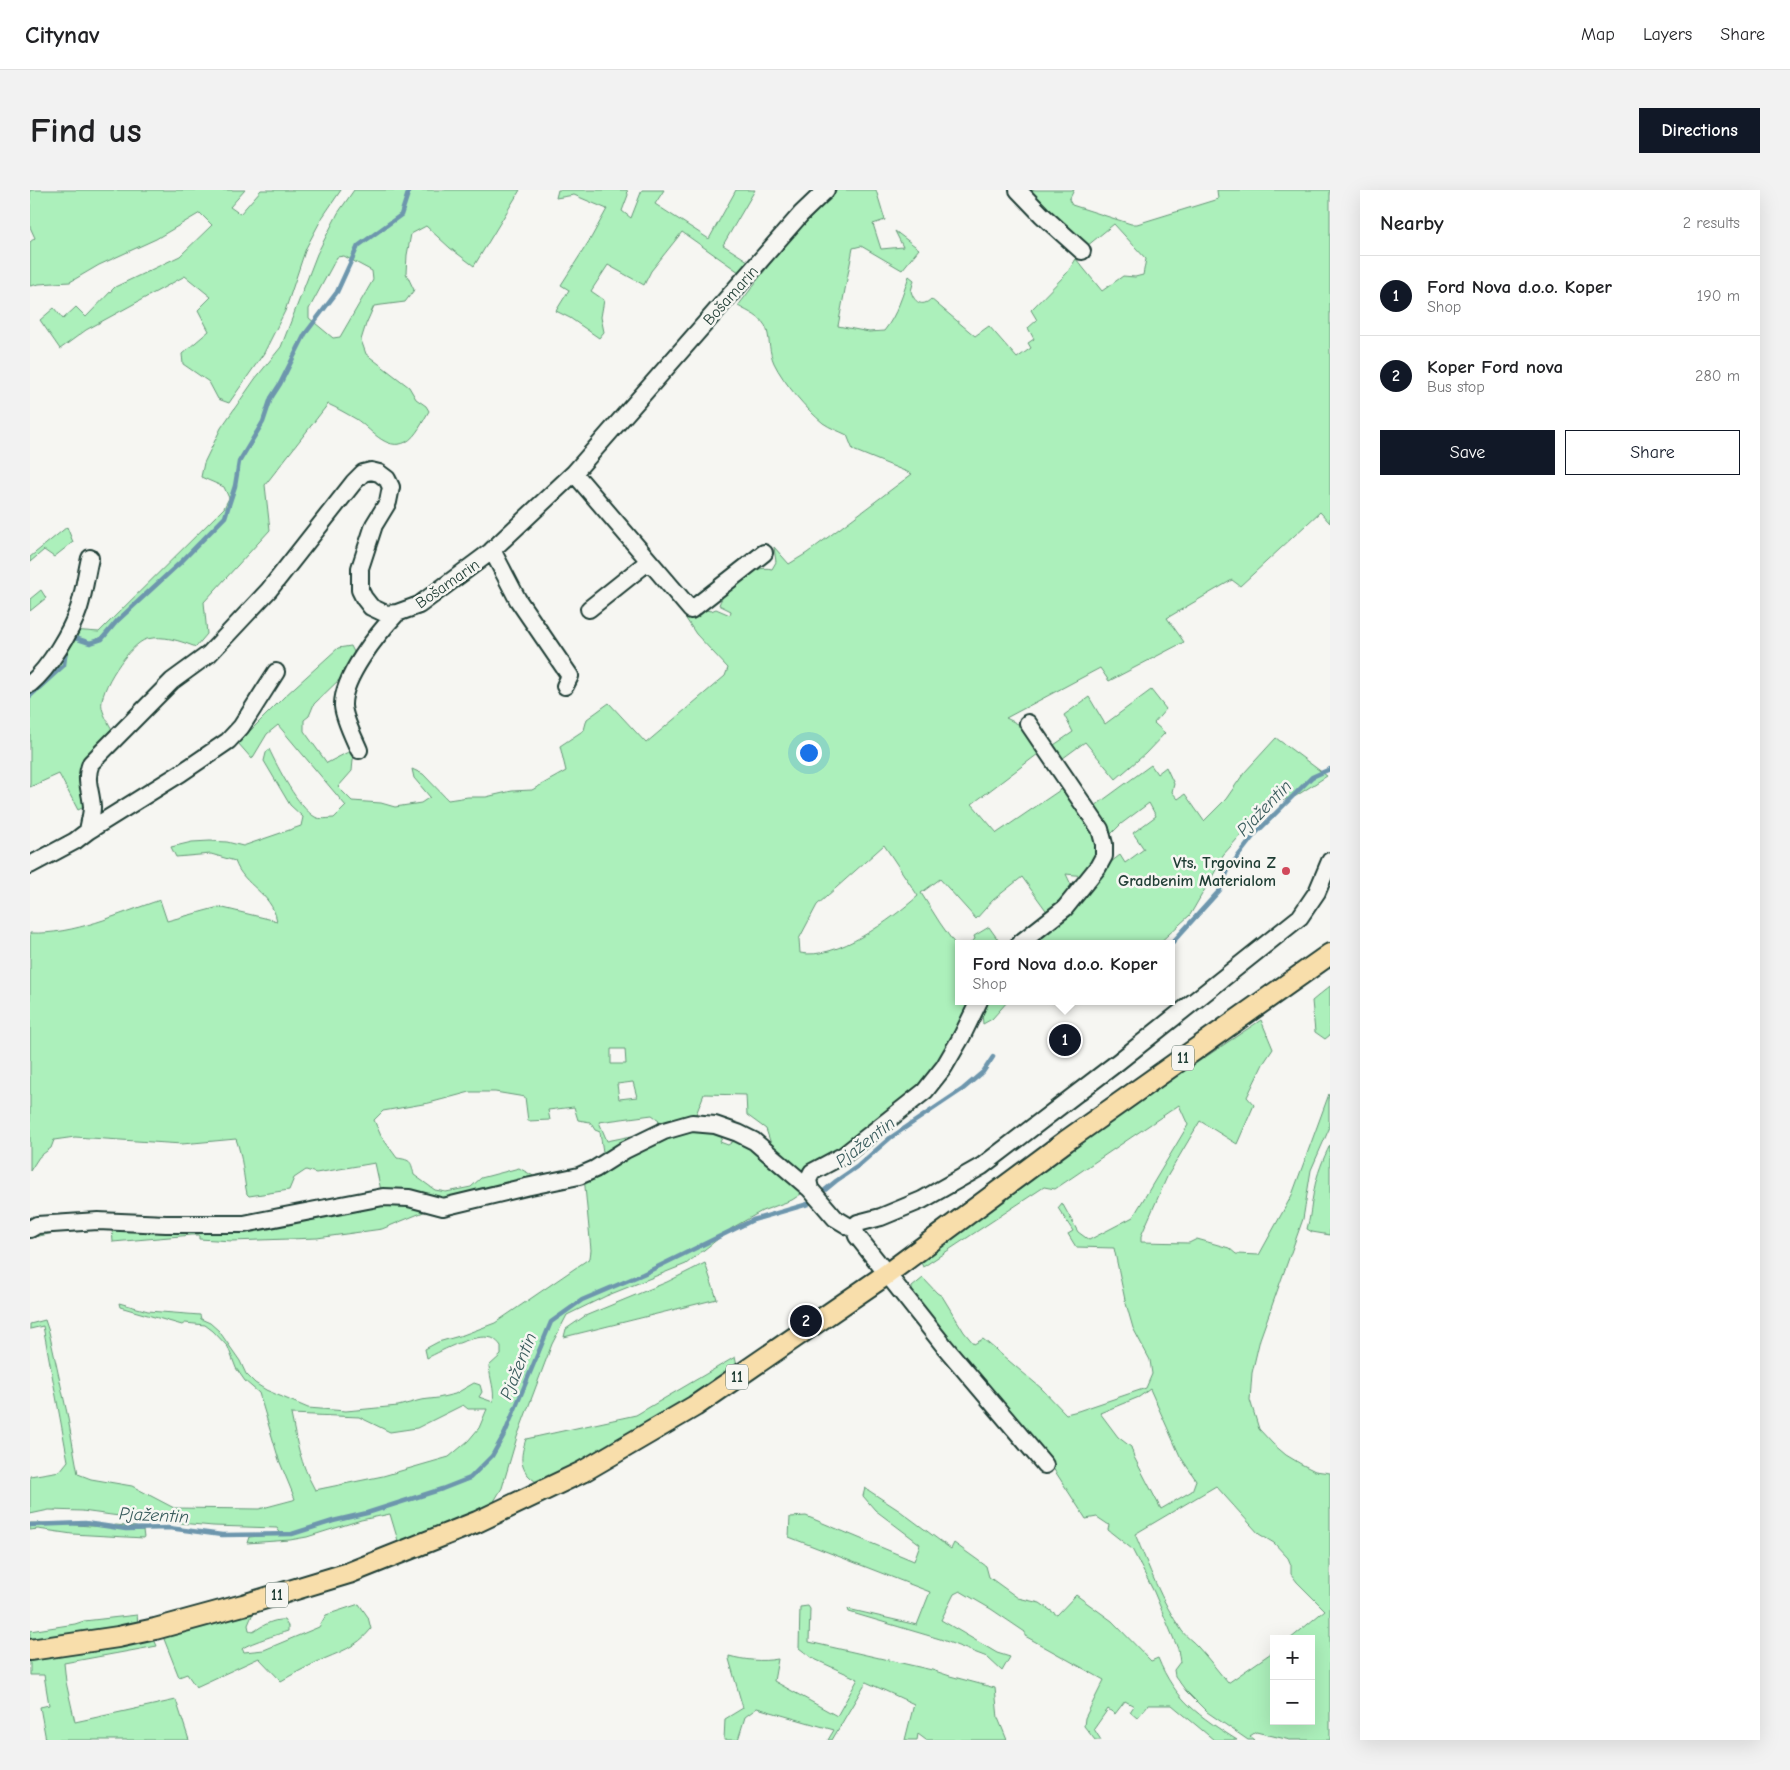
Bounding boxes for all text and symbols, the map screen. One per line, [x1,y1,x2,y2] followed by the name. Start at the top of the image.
[25,21,100,49] text: Citynav
[1581,24,1615,45] text: Map
[1643,24,1692,45] text: Layers
[1720,24,1765,45] text: Share
[1639,108,1760,153] button: Directions
[30,110,142,151] text: Find us
[1380,211,1444,235] text: Nearby
[1683,214,1740,232] text: 2 results
[699,262,762,329] street label: Bošamarin
[1427,276,1612,298] text: Ford Nova d.o.o. Koper
[1393,287,1399,305] text: 1
[1697,287,1740,305] text: 190 m
[1427,298,1461,316] text: Shop
[1427,356,1563,378] text: Koper Ford nova
[1392,367,1400,385] text: 2
[1695,367,1740,385] text: 280 m
[1427,378,1485,396] text: Bus stop
[1380,430,1555,475] button: Save
[1565,430,1740,475] button: Share
[412,555,483,612] street label: Bošamarin
[796,740,822,766] your location
[1233,776,1296,841] water label: Pjažentin
[1118,854,1277,890] place label: Vts, Trgovina Z Gradbenim Materialom
[1280,865,1292,877] marker: Vts, Trgovina Z Gradbenim Materialom
[955,940,1175,1005] popup
[973,953,1157,975] text: Ford Nova d.o.o. Koper
[973,975,1007,993] text: Shop
[1049,1021,1081,1059] pin: 1
[1172,1046,1194,1070] road number: 11
[831,1113,899,1172] water label: Pjažentin
[790,1302,822,1340] pin: 2
[496,1330,541,1403] water label: Pjažentin
[726,1364,748,1390] road number: 11
[118,1503,189,1528] water label: Pjažentin
[266,1582,288,1608] road number: 11
[1270,1635,1315,1725] map controls
[1270,1635,1315,1680] button: +
[1270,1680,1315,1725] button: −

